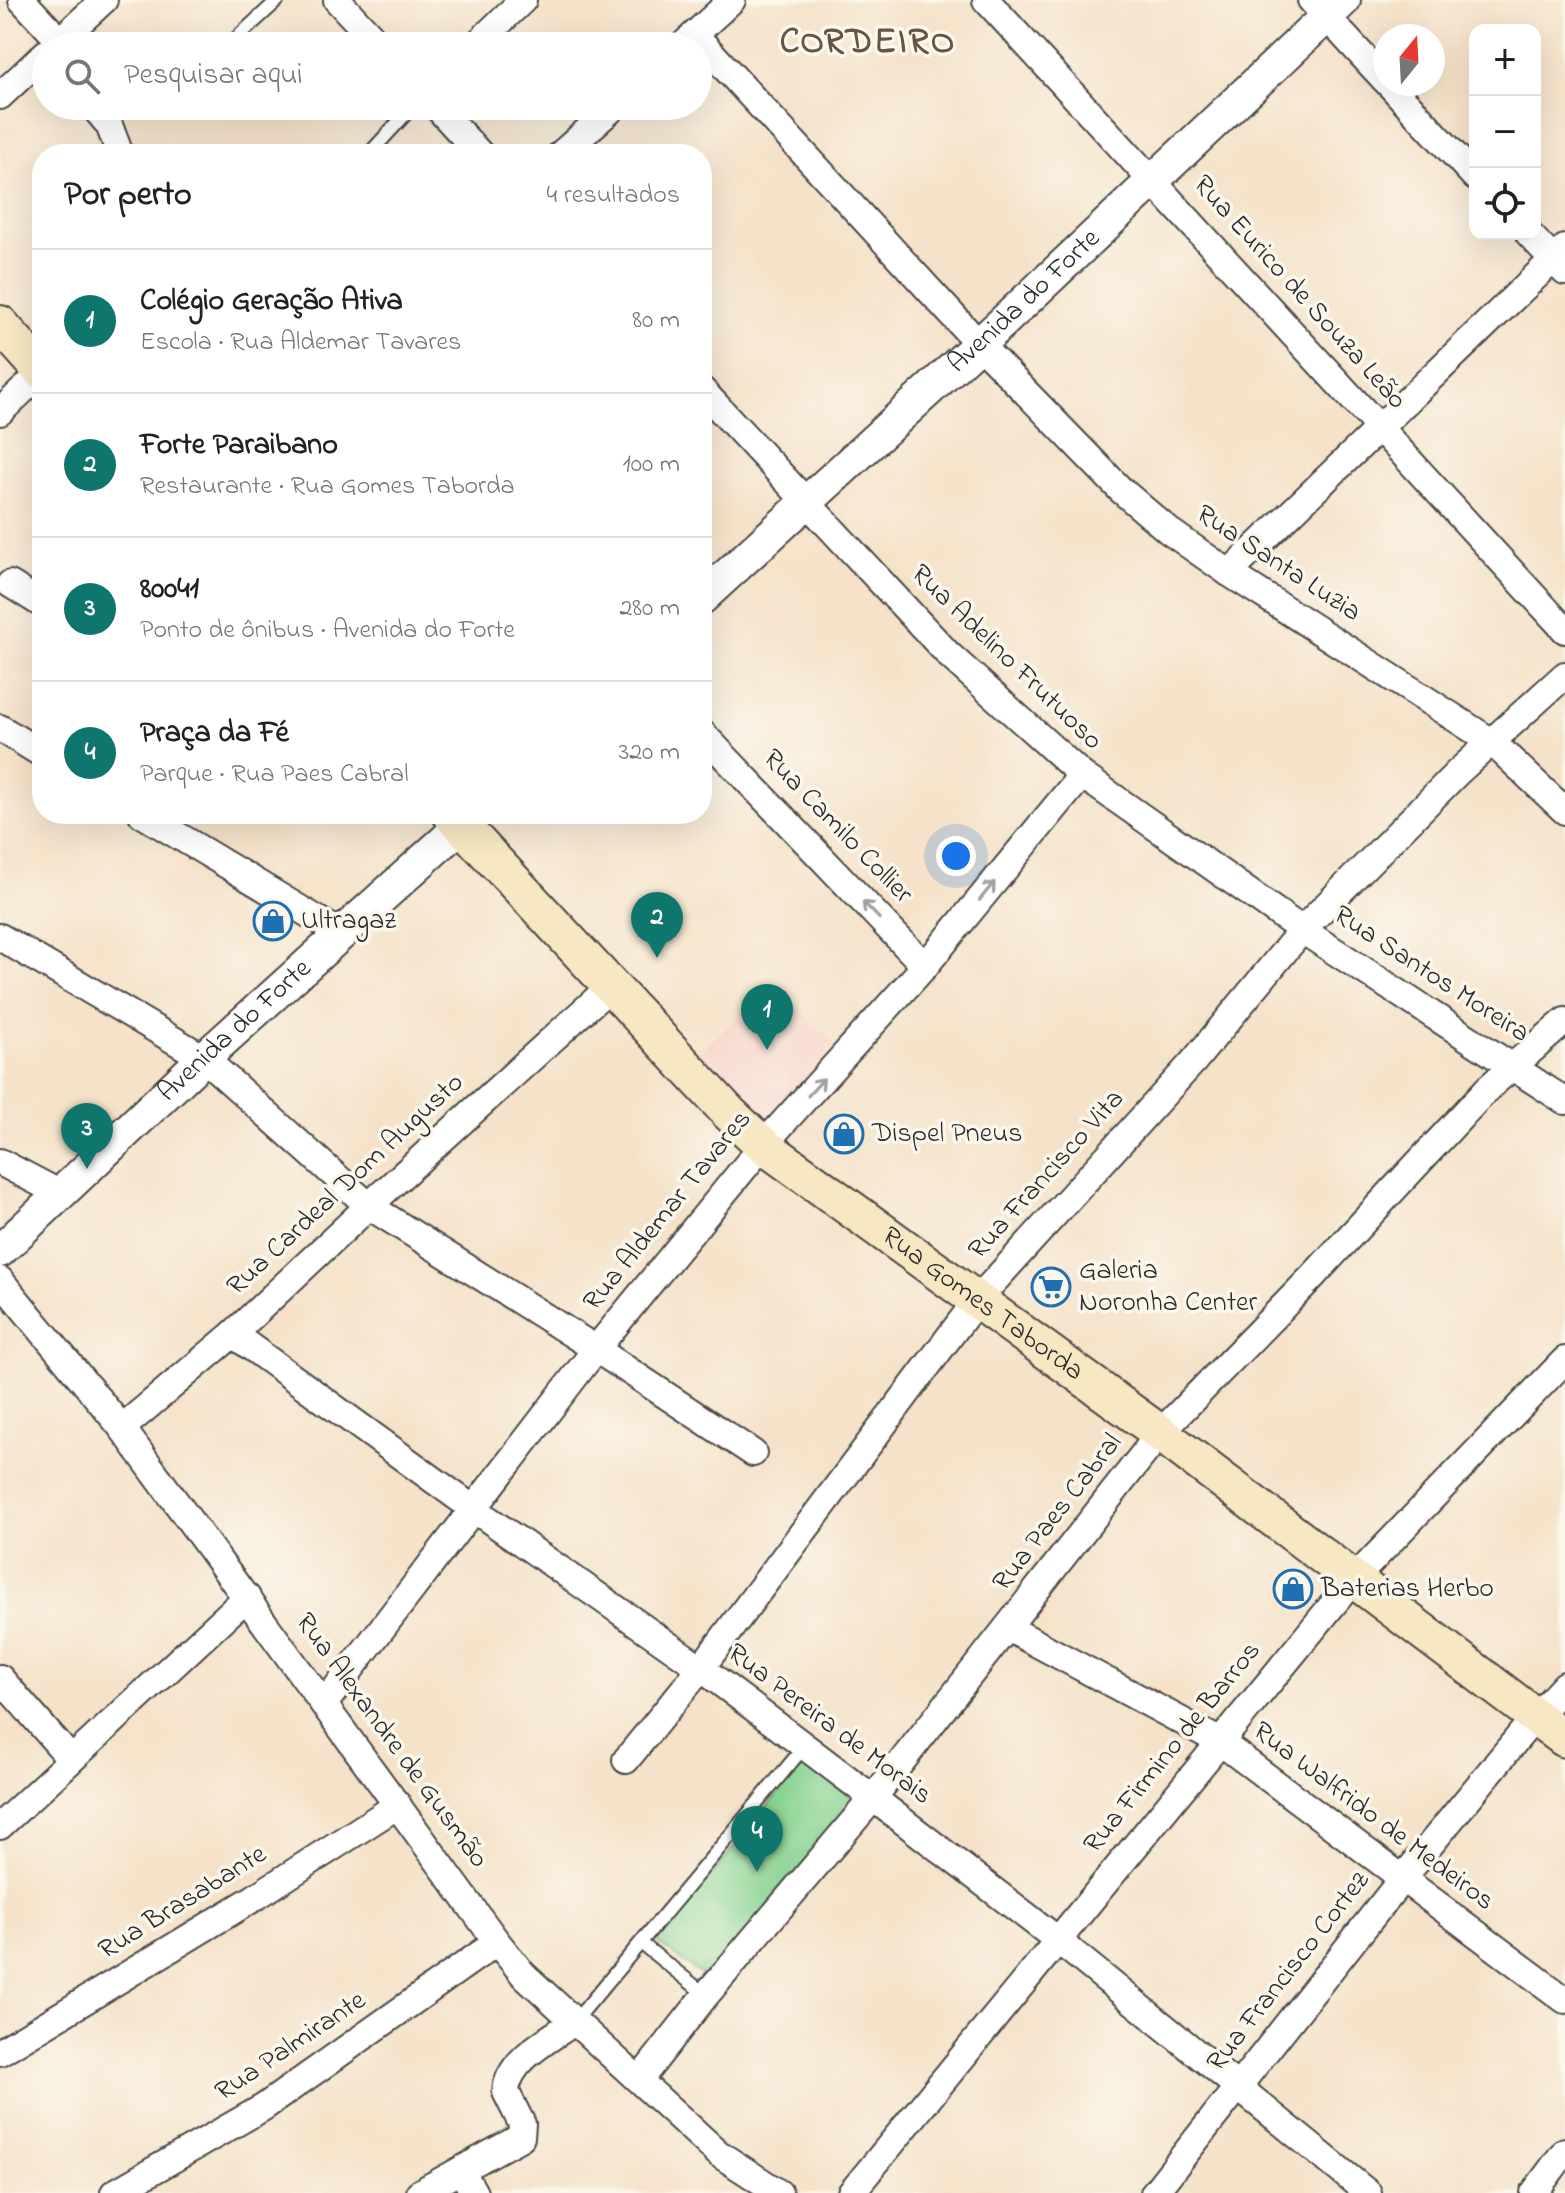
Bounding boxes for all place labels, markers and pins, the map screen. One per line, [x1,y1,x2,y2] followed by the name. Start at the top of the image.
[631,892,683,958] pin: 2
[252,900,294,942] shop icon: Ultragaz
[301,901,396,942] place label: Ultragaz
[741,984,793,1050] pin: 1
[61,1103,113,1169] pin: 3
[823,1113,865,1155] shop icon: Dispel Pneus
[871,1114,1022,1155] place label: Dispel Pneus
[1079,1251,1258,1324] place label: Galeria Noronha Center
[1030,1266,1072,1308] supermarket icon: Galeria Noronha Center
[1272,1568,1314,1610] shop icon: Baterias Herbo
[1320,1569,1494,1610] place label: Baterias Herbo
[731,1806,783,1872] pin: 4

